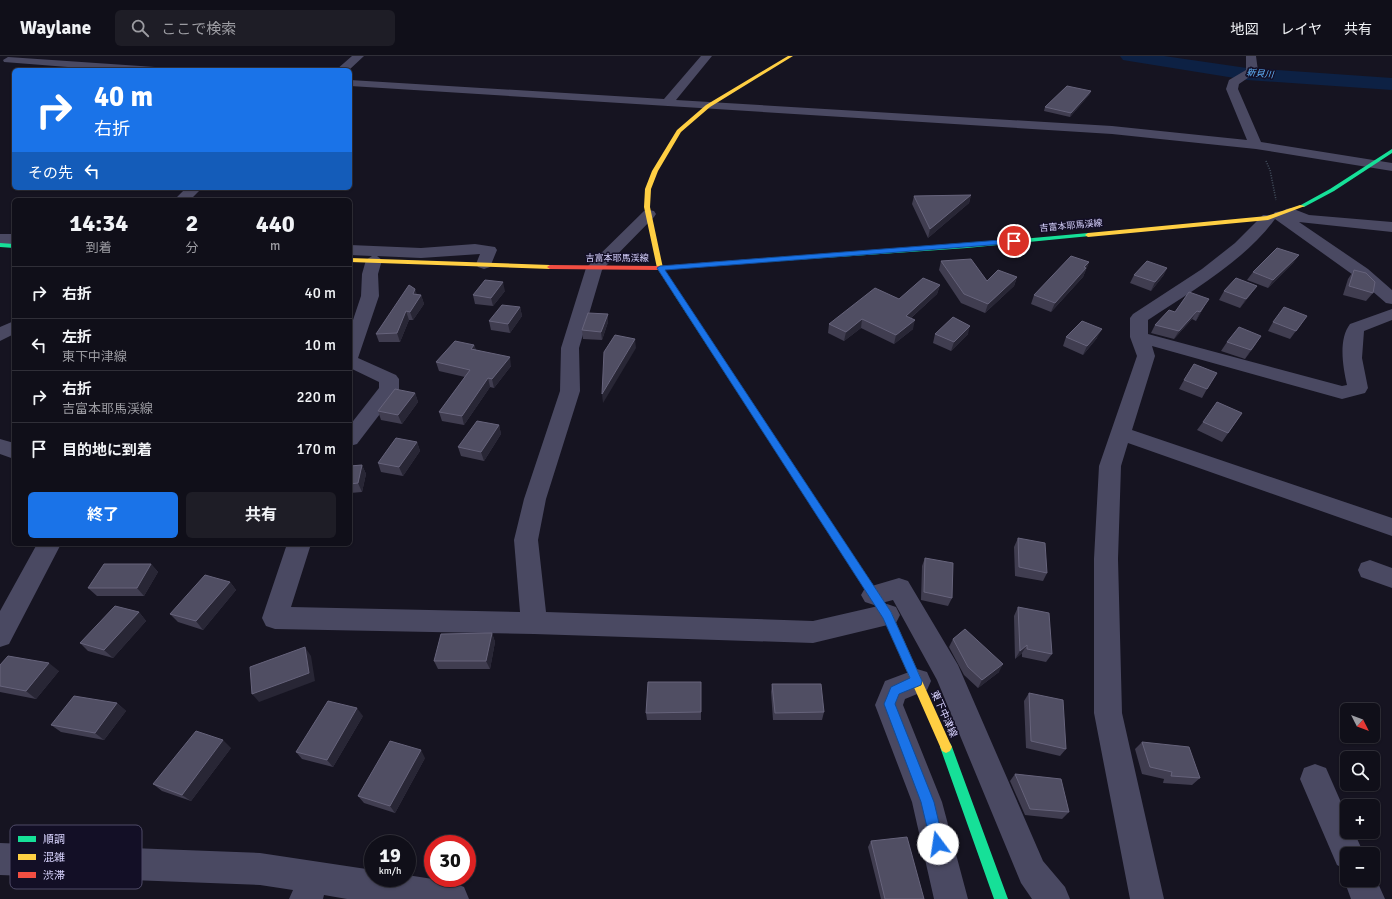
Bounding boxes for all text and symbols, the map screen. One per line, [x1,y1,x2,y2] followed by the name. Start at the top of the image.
[115,10,395,46] search box
[20,16,91,40] text: Waylane
[129,17,151,39] icon: search
[161,20,236,38] text: ここで検索
[1230,21,1258,38] text: 地図
[1280,21,1322,38] text: レイヤ
[1344,21,1372,38] text: 共有
[1246,67,1275,81] water label: 新貝川
[94,80,153,114] text: 40 m
[28,84,80,136] icon: right
[94,118,130,140] text: 右折
[81,160,103,182] icon: left
[28,164,73,182] text: その先
[69,208,128,238] text: 14:34
[186,208,198,238] text: 2
[256,209,295,239] text: 440
[1039,218,1104,234] street label: 吉富本耶馬渓線
[997,224,1031,258] pin
[1003,230,1025,252] icon: arrive
[270,238,280,254] text: m
[86,240,112,256] text: 到着
[185,240,199,256] text: 分
[585,253,649,264] street label: 吉富本耶馬渓線
[28,282,50,304] icon: right
[305,284,336,302] text: 40 m
[62,285,92,303] text: 右折
[62,328,92,346] text: 左折
[28,334,50,356] icon: left
[305,336,336,354] text: 10 m
[62,349,127,365] text: 東下中津線
[62,380,92,398] text: 右折
[28,386,50,408] icon: right
[296,388,336,406] text: 220 m
[62,401,153,417] text: 吉富本耶馬渓線
[28,438,50,460] icon: arrive
[296,440,336,458] text: 170 m
[62,441,152,459] text: 目的地に到着
[28,492,178,538] button: 終了
[186,492,336,538] button: 共有
[928,689,960,739] street label: 東下中津線
[1340,703,1380,743] north arrow
[1340,703,1380,887] map controls
[1340,751,1380,791] button: search
[1340,799,1380,839] button: +
[917,823,959,865] position arrow
[10,825,142,889] legend
[43,833,65,846] text: 順調
[424,835,476,887] speed limit sign: 30
[379,843,401,868] text: 19
[1340,847,1380,887] button: −
[43,851,65,864] text: 混雑
[379,865,401,877] text: km/h
[43,869,65,882] text: 渋滞

